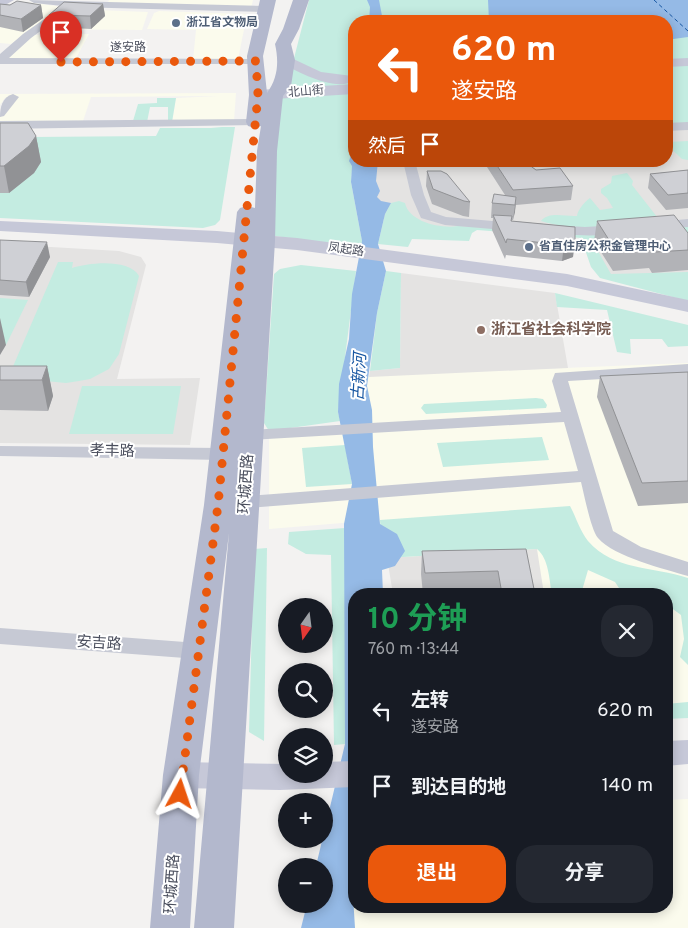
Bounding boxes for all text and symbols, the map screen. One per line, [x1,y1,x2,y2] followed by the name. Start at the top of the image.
[40,11,82,62] pin
[186,15,258,31] place label: 浙江省文物局
[170,17,182,29] marker: 浙江省文物局
[47,18,75,46] icon: arrive
[451,29,556,73] text: 620 m
[368,35,433,100] icon: left
[110,40,146,56] street label: 遂安路
[451,79,517,106] text: 遂安路
[287,82,325,102] street label: 北山街
[416,130,444,158] icon: arrive
[368,135,406,159] text: 然后
[539,239,671,255] place label: 省直住房公积金管理中心
[327,240,365,260] street label: 凤起路
[523,241,535,253] marker: 省直住房公积金管理中心
[491,320,611,340] place label: 浙江省社会科学院
[475,324,487,336] marker: 浙江省社会科学院
[349,350,371,401] water label: 古新河
[89,442,135,462] street label: 孝丰路
[235,453,259,515] street label: 环城西路
[278,598,332,652] north arrow
[278,598,333,913] map controls
[368,602,467,639] text: 10 分钟
[601,605,653,657] button: close
[76,633,122,655] street label: 安吉路
[368,640,459,660] text: 760 m · 13:44
[278,663,333,718] button: search
[411,689,449,713] text: 左转
[368,697,396,725] icon: left
[597,699,653,723] text: 620 m
[411,718,459,738] text: 遂安路
[278,728,333,783] button: layers
[153,767,205,819] position arrow
[368,772,396,800] icon: arrive
[602,774,653,798] text: 140 m
[411,776,506,800] text: 到达目的地
[278,793,333,848] button: +
[368,845,506,903] button: 退出
[516,845,653,903] button: 分享
[161,853,185,915] street label: 环城西路
[278,858,333,913] button: −

